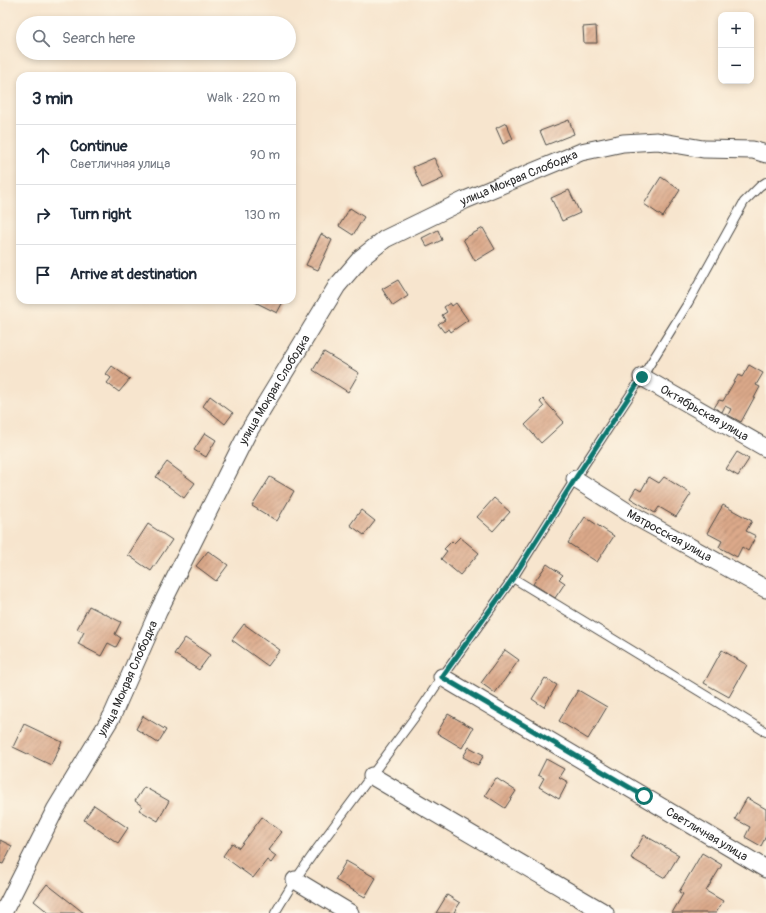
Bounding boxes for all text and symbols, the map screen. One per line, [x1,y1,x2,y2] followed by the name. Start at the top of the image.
[718,12,754,84] map controls
[718,12,754,48] button: +
[16,16,296,60] search box
[30,27,52,49] icon: search
[62,29,135,48] text: Search here
[718,48,754,84] button: −
[32,88,73,109] text: 3 min
[207,90,280,106] text: Walk · 220 m
[70,137,128,156] text: Continue
[32,144,54,166] icon: ahead
[250,147,280,163] text: 90 m
[457,147,580,209] street label: улица Мокрая Слободка
[70,156,170,172] text: Светличная улица
[32,204,54,226] icon: right
[70,205,131,224] text: Turn right
[244,207,280,223] text: 130 m
[32,264,54,286] icon: arrive
[70,265,197,284] text: Arrive at destination
[235,332,313,448] street label: улица Мокрая Слободка
[633,368,651,386] route end
[658,382,752,444] street label: Октябрьская улица
[624,506,715,565] street label: Матросская улица
[94,618,161,740] street label: улица Мокрая Слободка
[635,787,653,805] route start
[663,804,751,864] street label: Светличная улица

